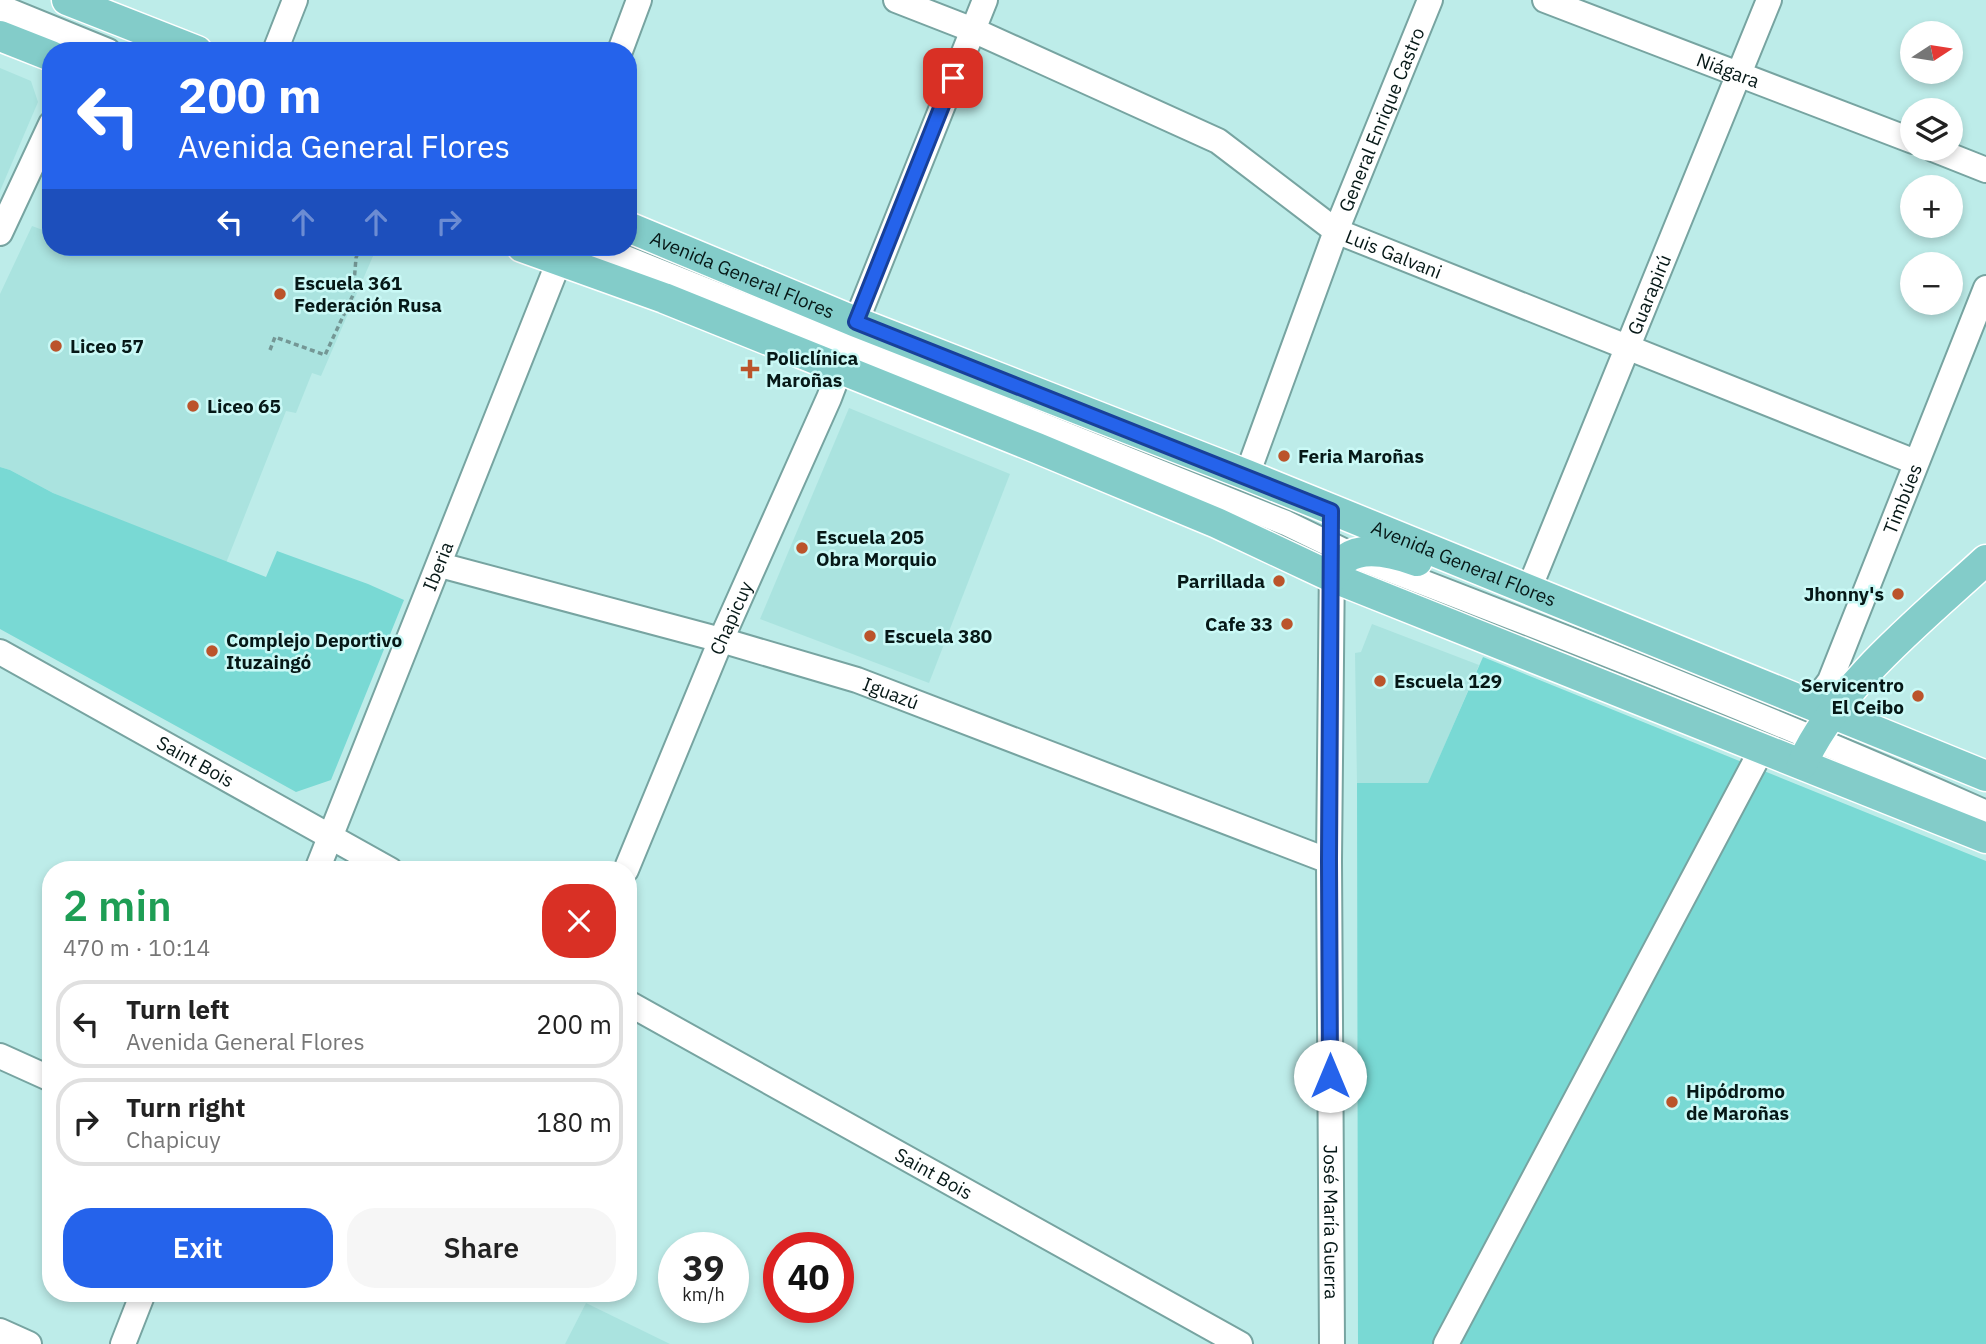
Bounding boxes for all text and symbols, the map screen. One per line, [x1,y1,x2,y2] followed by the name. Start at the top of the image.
[1900,21,1964,84] north arrow
[1900,21,1963,315] map controls
[1333,24,1430,215] street label: General Enrique Castro
[1693,47,1763,93] street label: Niágara
[923,48,983,108] pin
[934,59,972,97] icon: arrive
[178,63,322,126] text: 200 m
[63,70,154,161] icon: left
[1900,98,1963,161] button: layers
[178,125,510,167] text: Avenida General Flores
[1900,175,1963,238] button: +
[211,203,249,241] icon: left
[284,203,322,241] icon: ahead
[357,203,395,241] icon: ahead
[430,203,468,241] icon: right
[1342,224,1445,284] street label: Luis Galvani
[647,226,838,324] street label: Avenida General Flores
[1622,251,1676,338] street label: Guarapirú
[1900,252,1963,315] button: −
[294,271,442,317] place label: Escuela 361 Federación Rusa
[272,286,288,302] marker: Escuela 361 Federación Rusa
[70,334,144,358] place label: Liceo 57
[48,338,64,354] marker: Liceo 57
[766,346,859,392] place label: Policlínica Maroñas
[740,359,760,379] marker: Policlínica Maroñas
[207,394,281,418] place label: Liceo 65
[185,398,201,414] marker: Liceo 65
[1298,444,1424,468] place label: Feria Maroñas
[1276,448,1292,464] marker: Feria Maroñas
[1878,460,1927,538] street label: Timbúes
[1368,515,1560,612] street label: Avenida General Flores
[816,525,937,571] place label: Escuela 205 Obra Morquio
[417,538,458,594] street label: Iberia
[794,540,810,556] marker: Escuela 205 Obra Morquio
[1177,569,1265,593] place label: Parrillada
[1271,573,1287,589] marker: Parrillada
[704,577,758,658] street label: Chapicuy
[1804,582,1884,606] place label: Jhonny's
[1890,586,1906,602] marker: Jhonny's
[1205,612,1273,636] place label: Cafe 33
[1279,616,1295,632] marker: Cafe 33
[884,624,992,648] place label: Escuela 380
[226,628,402,674] place label: Complejo Deportivo Ituzaingó
[862,628,878,644] marker: Escuela 380
[204,643,220,659] marker: Complejo Deportivo Ituzaingó
[1394,669,1502,693] place label: Escuela 129
[860,671,922,715] street label: Iguazú
[1372,673,1388,689] marker: Escuela 129
[1801,673,1904,719] place label: Servicentro El Ceibo
[1910,688,1926,704] marker: Servicentro El Ceibo
[153,730,238,793] street label: Saint Bois
[63,878,172,933] text: 2 min
[542,884,616,958] button: close
[63,932,210,962] text: 470 m · 10:14
[126,992,229,1026] text: Turn left
[67,1005,105,1043] icon: left
[536,1007,612,1041] text: 200 m
[126,1026,365,1056] text: Avenida General Flores
[1293,1039,1367,1113] position arrow
[1686,1079,1789,1125] place label: Hipódromo de Maroñas
[126,1090,245,1124] text: Turn right
[1664,1094,1680,1110] marker: Hipódromo de Maroñas
[67,1103,105,1141] icon: right
[536,1105,612,1139] text: 180 m
[126,1124,221,1154] text: Chapicuy
[891,1142,977,1205] street label: Saint Bois
[1319,1144,1344,1300] street label: José María Guerra
[63,1208,333,1288] button: Exit
[347,1208,616,1288] button: Share
[763,1232,854,1323] speed limit sign: 40
[682,1245,725,1291] text: 39
[682,1283,725,1306] text: km/h

